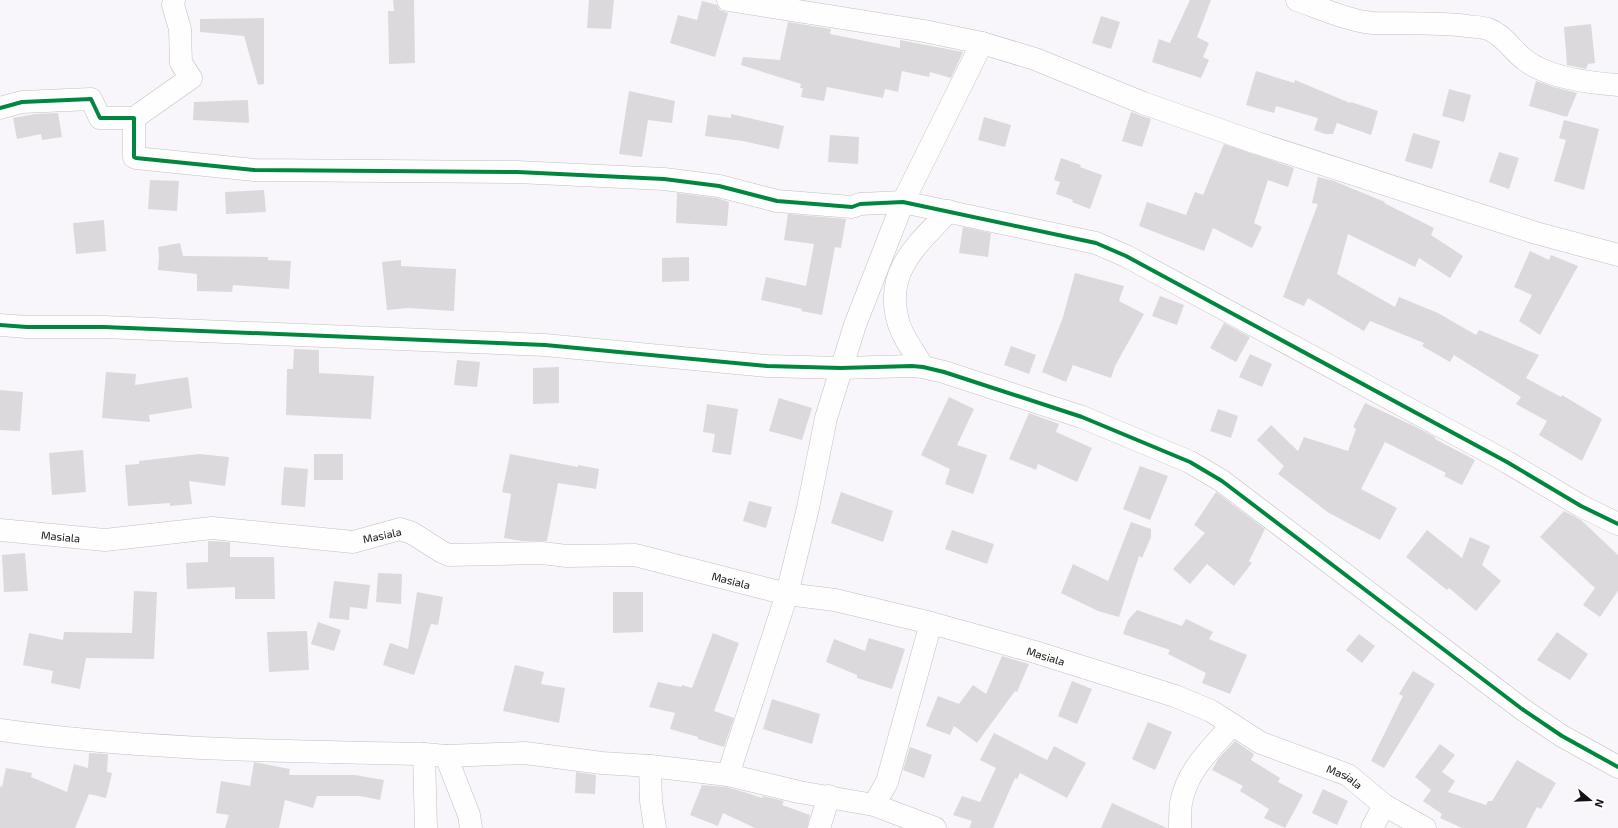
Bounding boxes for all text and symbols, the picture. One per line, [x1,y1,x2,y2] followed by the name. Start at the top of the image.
[361,525,403,545] street label: Masiala
[40,527,81,544] street label: Masiala
[711,569,752,591] street label: Masiala
[1025,644,1067,668] street label: Masiala
[1325,761,1365,791] street label: Masiala
[1570,780,1610,820] north arrow
[1592,798,1607,809] text: N

